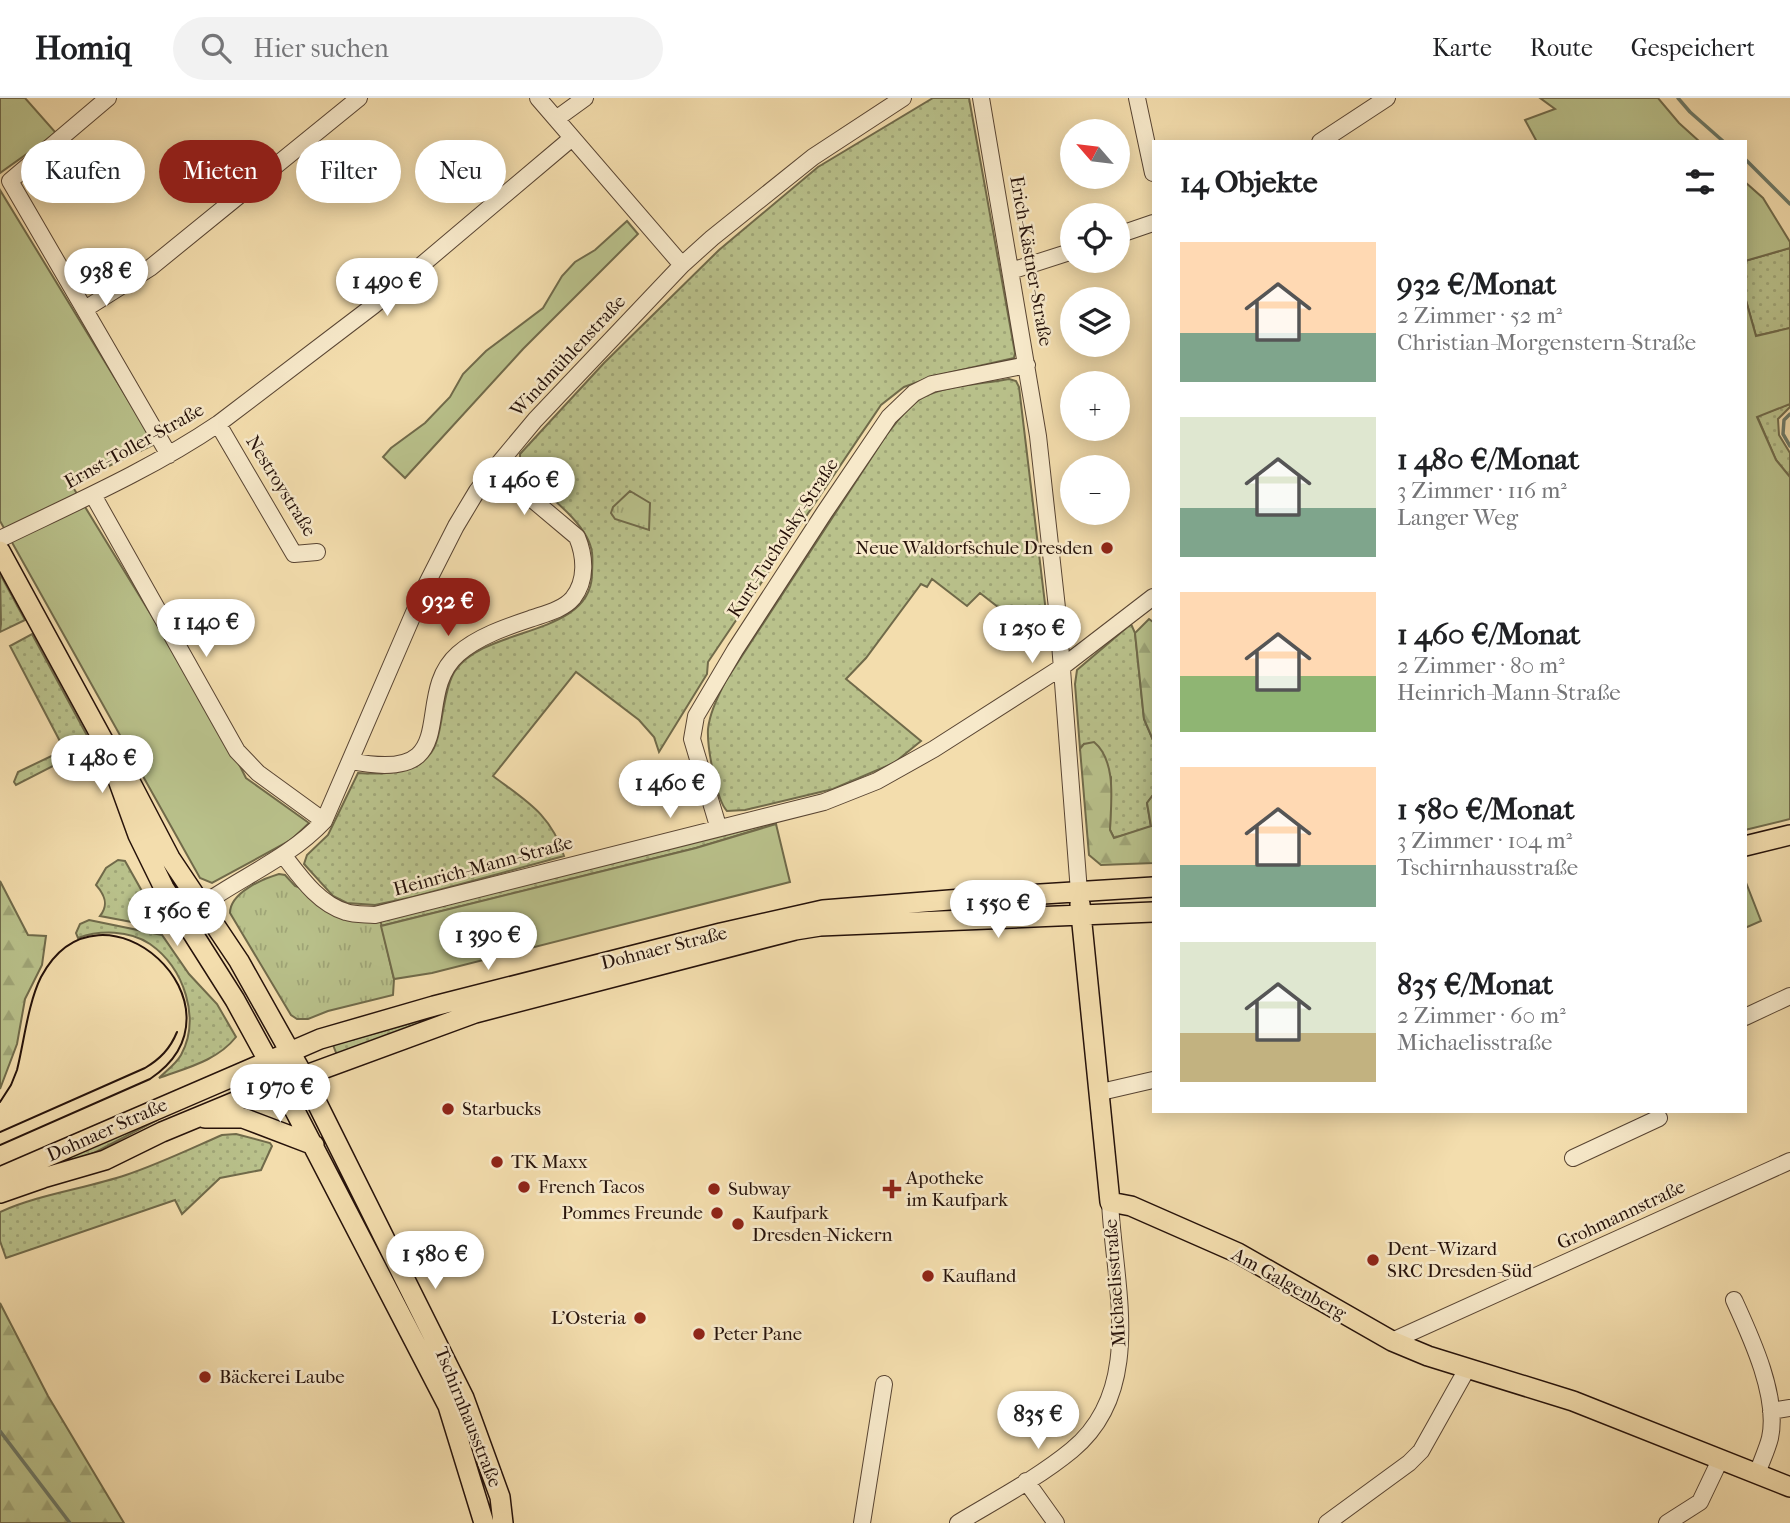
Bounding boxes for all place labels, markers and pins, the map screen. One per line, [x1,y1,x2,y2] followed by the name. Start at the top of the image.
[57,248,155,308] pin: 938 €
[322,258,452,318] pin: 1 490 €
[459,458,589,517] pin: 1 460 €
[855,537,1093,559] place label: Neue Waldorfschule Dresden
[1099,540,1115,556] marker: Neue Waldorfschule Dresden
[399,578,497,638] pin: 932 €
[141,600,271,659] pin: 1 140 €
[967,606,1097,665] pin: 1 250 €
[37,736,167,795] pin: 1 480 €
[605,760,735,820] pin: 1 460 €
[933,880,1063,940] pin: 1 550 €
[112,888,242,948] pin: 1 560 €
[423,912,553,972] pin: 1 390 €
[215,1065,345,1124] pin: 1 970 €
[462,1098,541,1120] place label: Starbucks
[440,1101,456,1117] marker: Starbucks
[511,1151,588,1173] place label: TK Maxx
[489,1154,505,1170] marker: TK Maxx
[905,1167,1008,1211] place label: Apotheke im Kaufpark
[538,1176,645,1198] place label: French Tacos
[728,1178,791,1200] place label: Subway
[516,1179,532,1195] marker: French Tacos
[706,1181,722,1197] marker: Subway
[884,1181,900,1197] marker: Apotheke im Kaufpark
[561,1202,703,1224] place label: Pommes Freunde
[752,1202,893,1246] place label: Kaufpark Dresden-Nickern
[709,1205,725,1221] marker: Pommes Freunde
[730,1216,746,1232] marker: Kaufpark Dresden-Nickern
[370,1232,500,1291] pin: 1 580 €
[1387,1238,1533,1282] place label: Dent- Wizard SRC Dresden-Süd
[1365,1252,1381,1268] marker: Dent- Wizard SRC Dresden-Süd
[942,1265,1017,1287] place label: Kaufland
[920,1268,936,1284] marker: Kaufland
[551,1307,626,1329] place label: L'Osteria
[632,1310,648,1326] marker: L'Osteria
[713,1323,802,1345] place label: Peter Pane
[691,1326,707,1342] marker: Peter Pane
[219,1366,345,1388] place label: Bäckerei Laube
[197,1369,213,1385] marker: Bäckerei Laube
[989,1392,1087,1451] pin: 835 €

